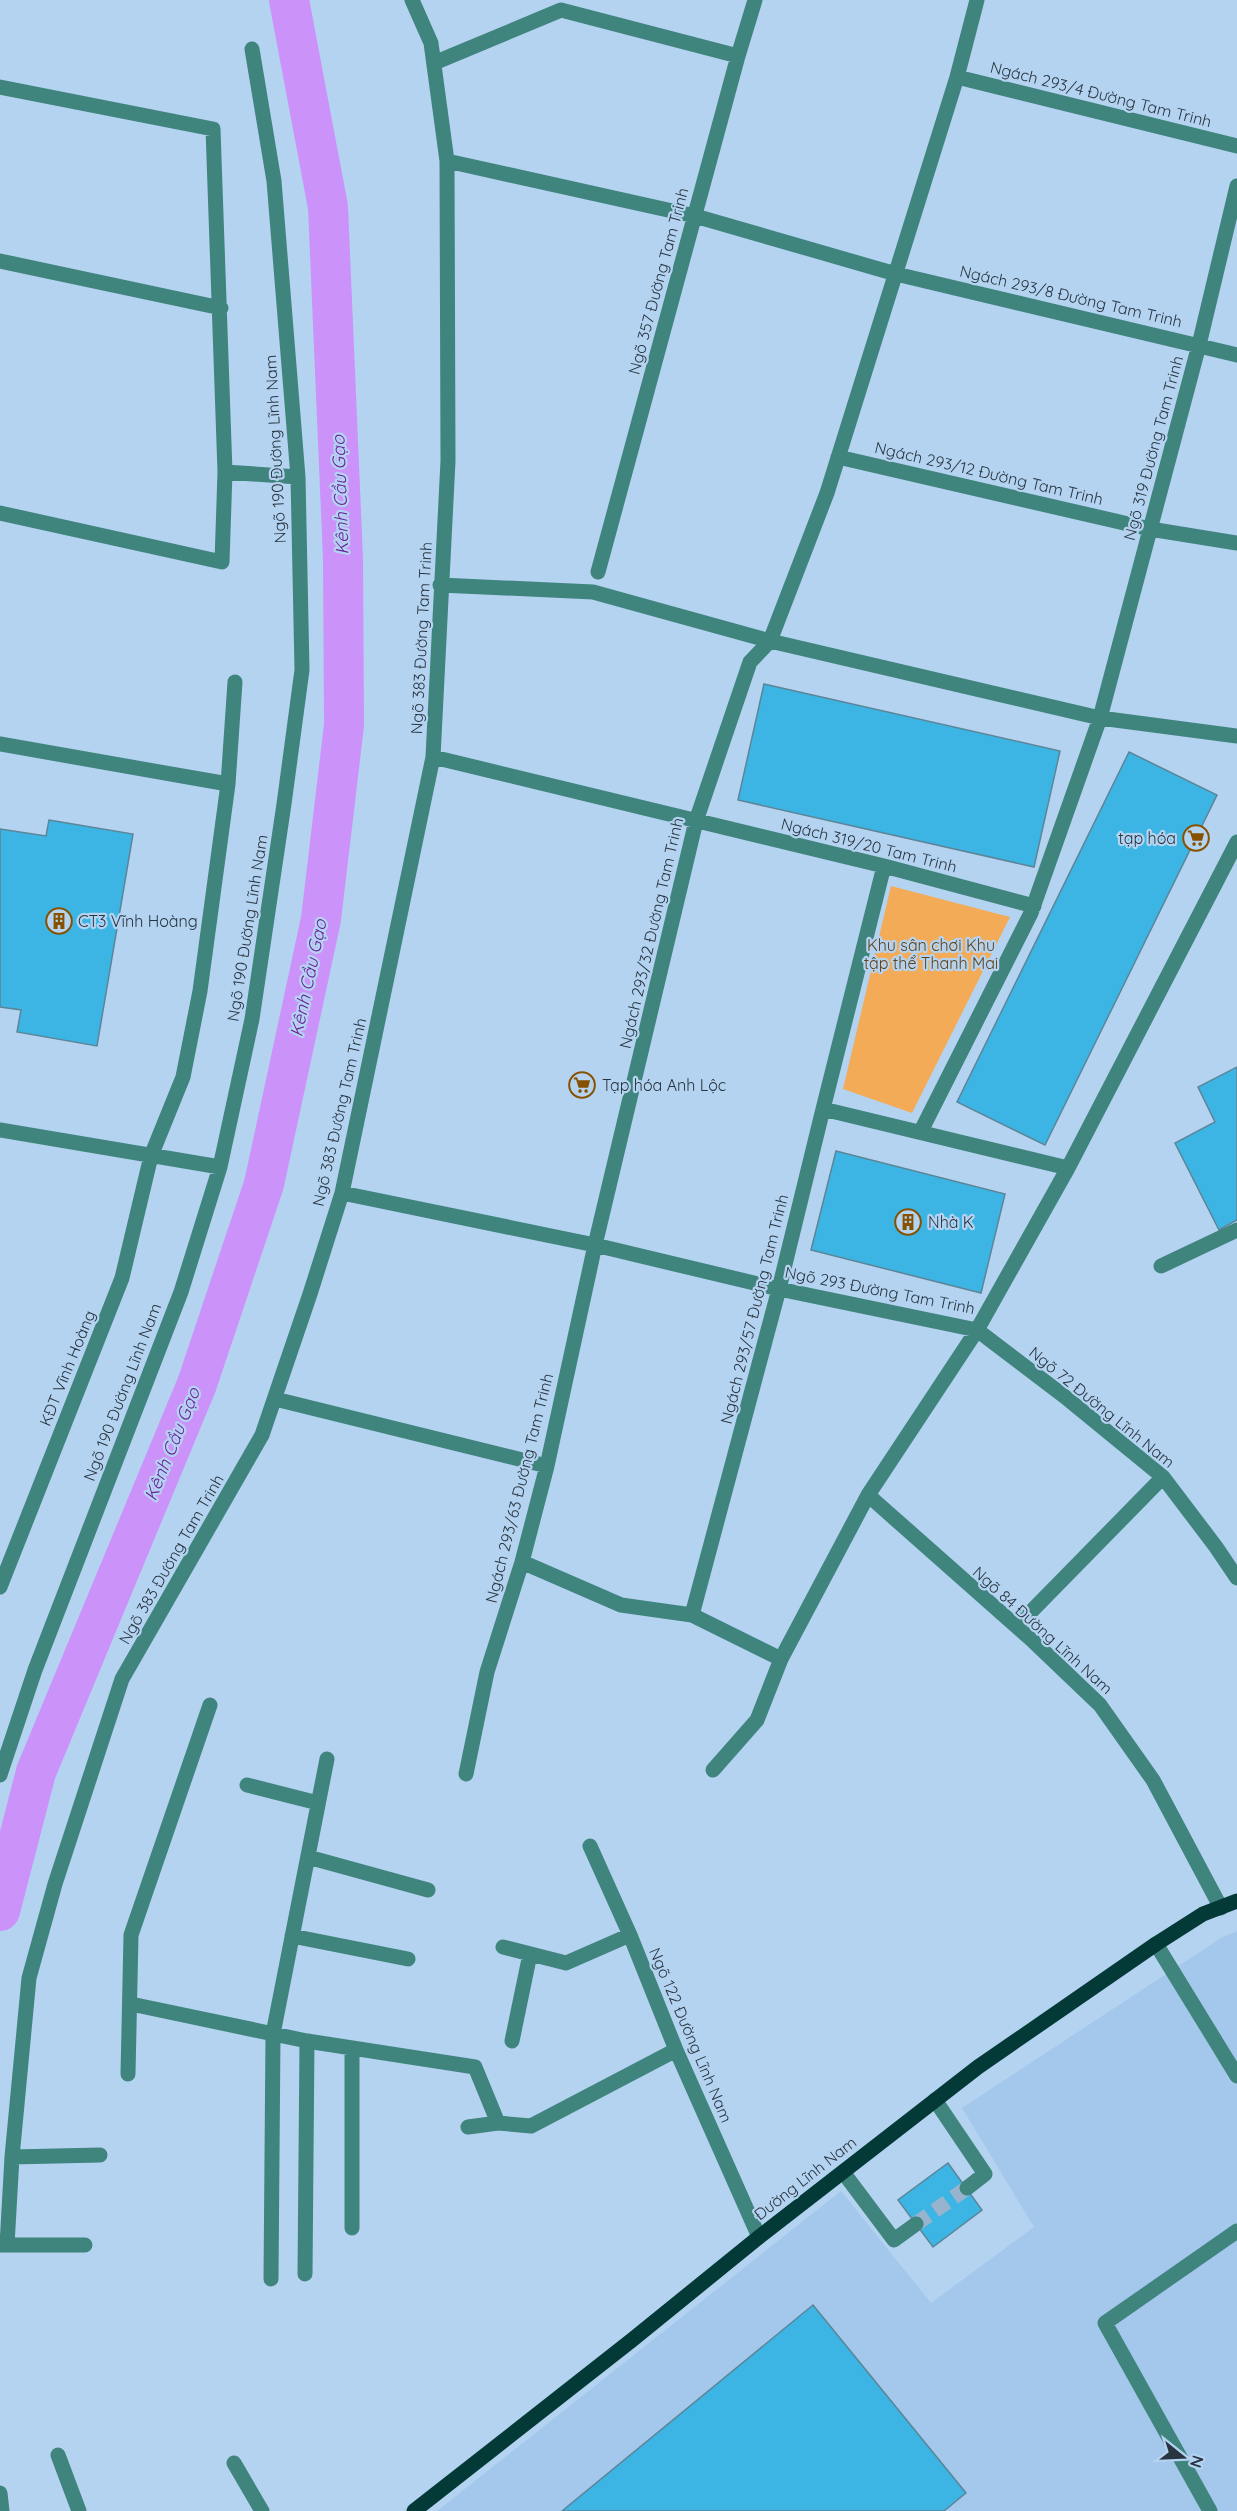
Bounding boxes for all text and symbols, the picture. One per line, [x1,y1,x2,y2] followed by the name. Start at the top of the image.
[988,57,1214,131] street label: Ngách 293/4 Đường Tam Trinh
[623,185,693,377] street label: Ngõ 357 Đường Tam Trinh
[958,261,1184,331] street label: Ngách 293/8 Đường Tam Trinh
[1119,353,1187,543] street label: Ngõ 319 Đường Tam Trinh
[260,354,290,544] street label: Ngõ 190 Đường Lĩnh Nam
[326,434,354,555] water label: Kênh Cầu Gạo
[873,437,1105,509] street label: Ngách 293/12 Đường Tam Trinh
[406,541,436,735] street label: Ngõ 383 Đường Tam Trinh
[779,813,959,877] street label: Ngách 319/20 Tam Trinh
[615,816,687,1050] street label: Ngách 293/32 Đường Tam Trinh
[1181,823,1211,853] supermarket icon: tạp hóa
[1118,828,1176,848] place label: tạp hóa
[222,833,272,1023] street label: Ngõ 190 Đường Lĩnh Nam
[44,906,74,936] building icon: CT3 Vĩnh Hoàng
[78,911,198,931] place label: CT3 Vĩnh Hoàng
[284,916,332,1039] water label: Kênh Cầu Gạo
[864,935,998,973] park label: Khu sân chơi Khu tập thể Thanh Mai
[308,1016,370,1208] street label: Ngõ 383 Đường Tam Trinh
[567,1070,597,1100] supermarket icon: Tạp hóa Anh Lộc
[602,1075,726,1095] place label: Tạp hóa Anh Lộc
[716,1192,792,1426] street label: Ngách 293/57 Đường Tam Trinh
[893,1207,923,1237] building icon: Nhà K
[928,1212,974,1232] place label: Nhà K
[783,1262,977,1318] street label: Ngõ 293 Đường Tam Trinh
[79,1300,165,1484] street label: Ngõ 190 Đường Lĩnh Nam
[35,1307,99,1429] street label: KĐT Vĩnh Hoàng
[1025,1342,1179,1472] street label: Ngõ 72 Đường Lĩnh Nam
[481,1371,557,1605] street label: Ngách 293/63 Đường Tam Trinh
[139,1383,205,1504] water label: Kênh Cầu Gạo
[114,1471,228,1647] street label: Ngõ 383 Đường Tam Trinh
[969,1562,1117,1698] street label: Ngõ 84 Đường Lĩnh Nam
[645,1945,737,2125] street label: Ngõ 122 Đường Lĩnh Nam
[750,2132,860,2224] street label: Đường Lĩnh Nam
[1153,2427,1213,2487] north arrow
[1186,2453,1209,2470] text: N

